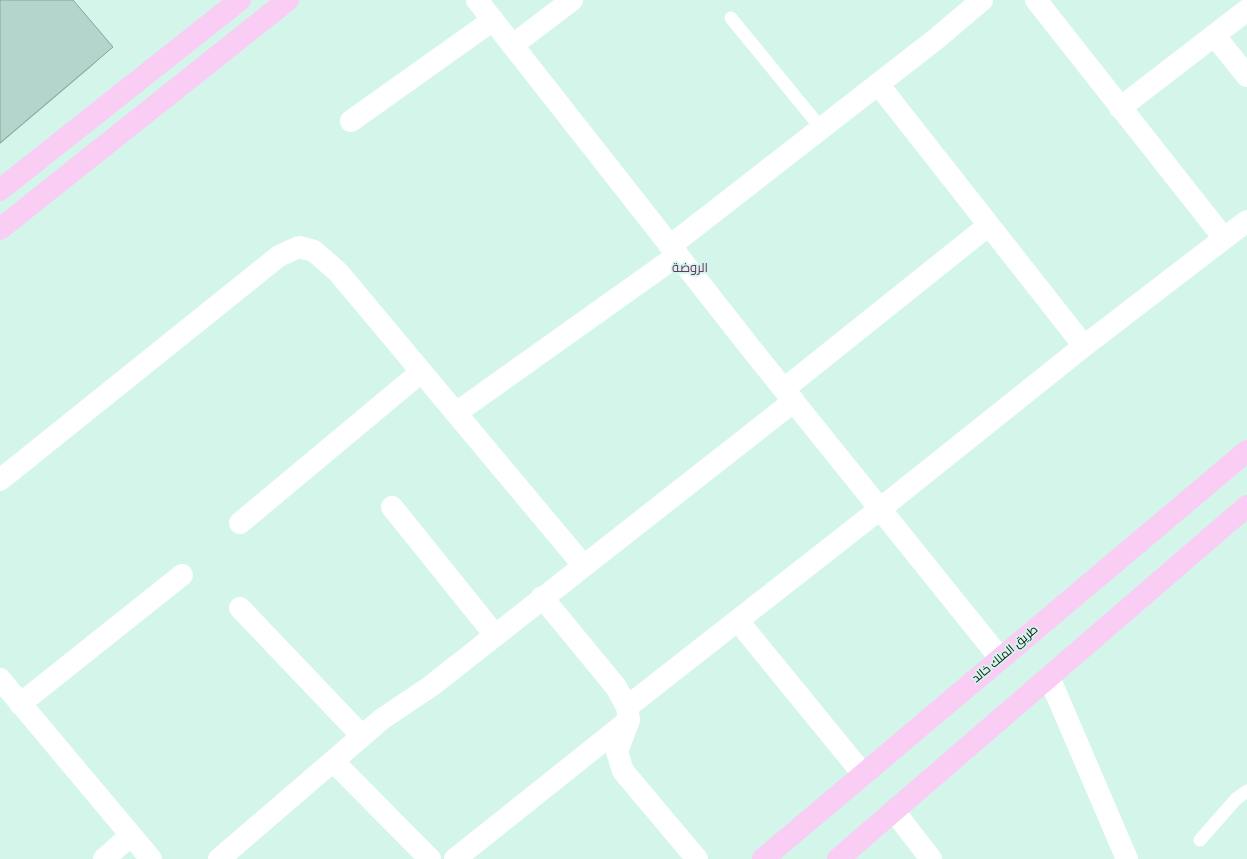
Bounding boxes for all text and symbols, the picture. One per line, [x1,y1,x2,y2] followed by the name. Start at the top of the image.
[672,260,708,276] district label: الروضة
[969,622,1041,686] street label: طريق الملك خالد

